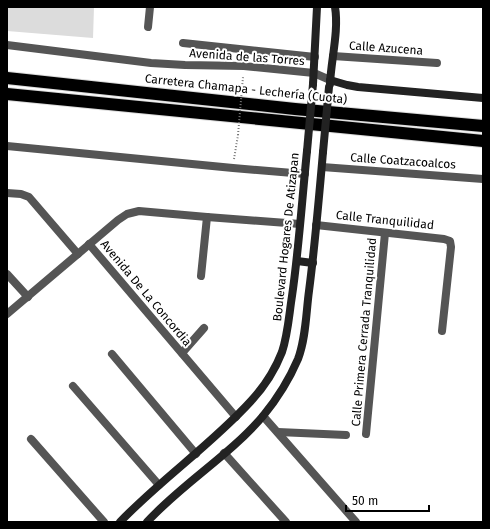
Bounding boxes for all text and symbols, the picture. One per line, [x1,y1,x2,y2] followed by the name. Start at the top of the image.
[348,38,424,58] street label: Calle Azucena
[189,46,306,68] street label: Avenida de las Torres
[144,71,348,107] street label: Carretera Chamapa - Lechería (Cuota)
[350,150,457,172] street label: Calle Coatzacoalcos
[270,152,302,322] street label: Boulevard Hogares De Atizapan
[335,208,435,232] street label: Calle Tranquilidad
[98,237,194,349] street label: Avenida De La Concordia
[349,237,379,427] street label: Calle Primera Cerrada Tranquilidad
[346,487,429,513] scale bar
[352,494,378,508] text: 50 m

